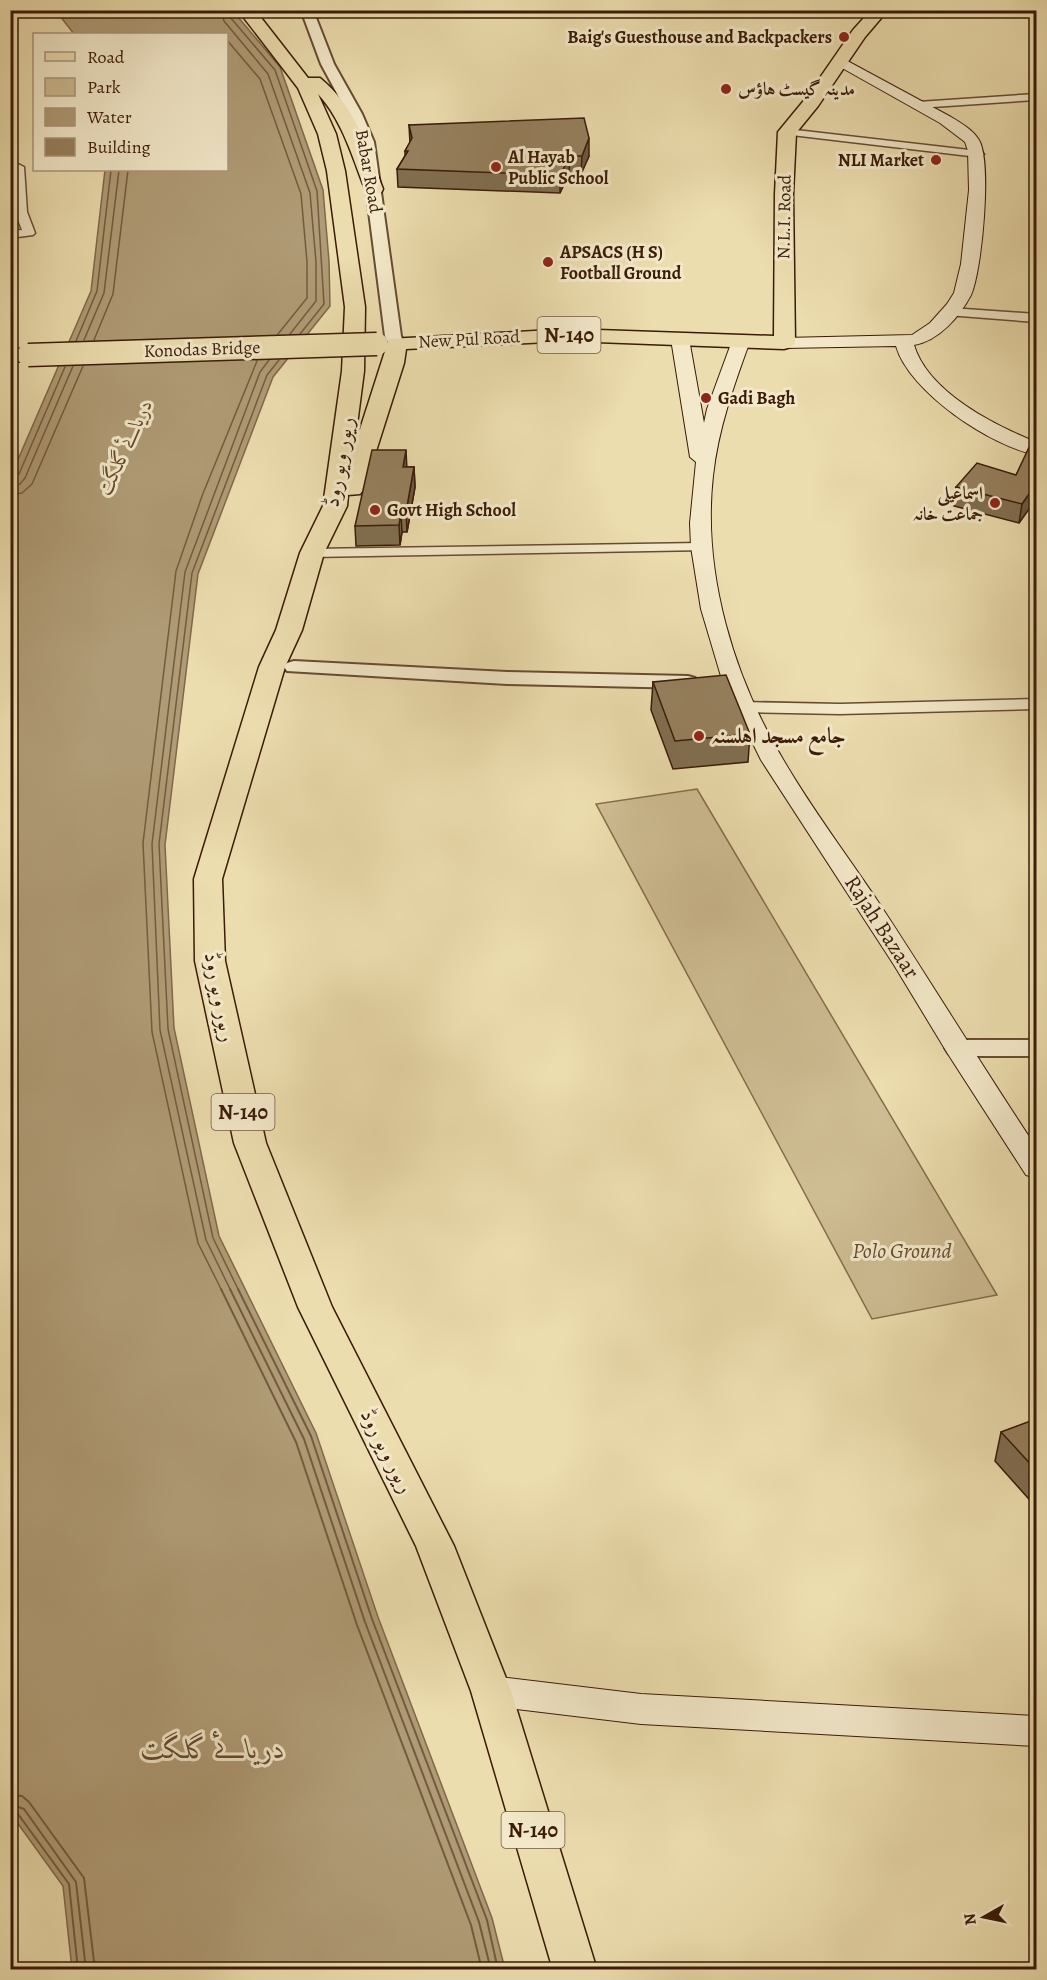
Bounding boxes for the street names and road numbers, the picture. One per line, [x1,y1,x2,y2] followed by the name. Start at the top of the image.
[350,127,388,215] street label: Babar Road
[771,174,797,260] street label: N.L.I. Road
[538,317,600,353] road number: N-140
[417,324,521,354] street label: New Pul Road
[143,335,261,363] street label: Konodas Bridge
[316,414,362,510] street label: ریور ویو روڈ
[837,870,927,984] street label: Rajah Bazaar
[197,949,243,1045] street label: ریور ویو روڈ
[212,1094,274,1130] road number: N-140
[353,1403,421,1499] street label: ریور ویو روڈ
[502,1812,564,1848] road number: N-140

